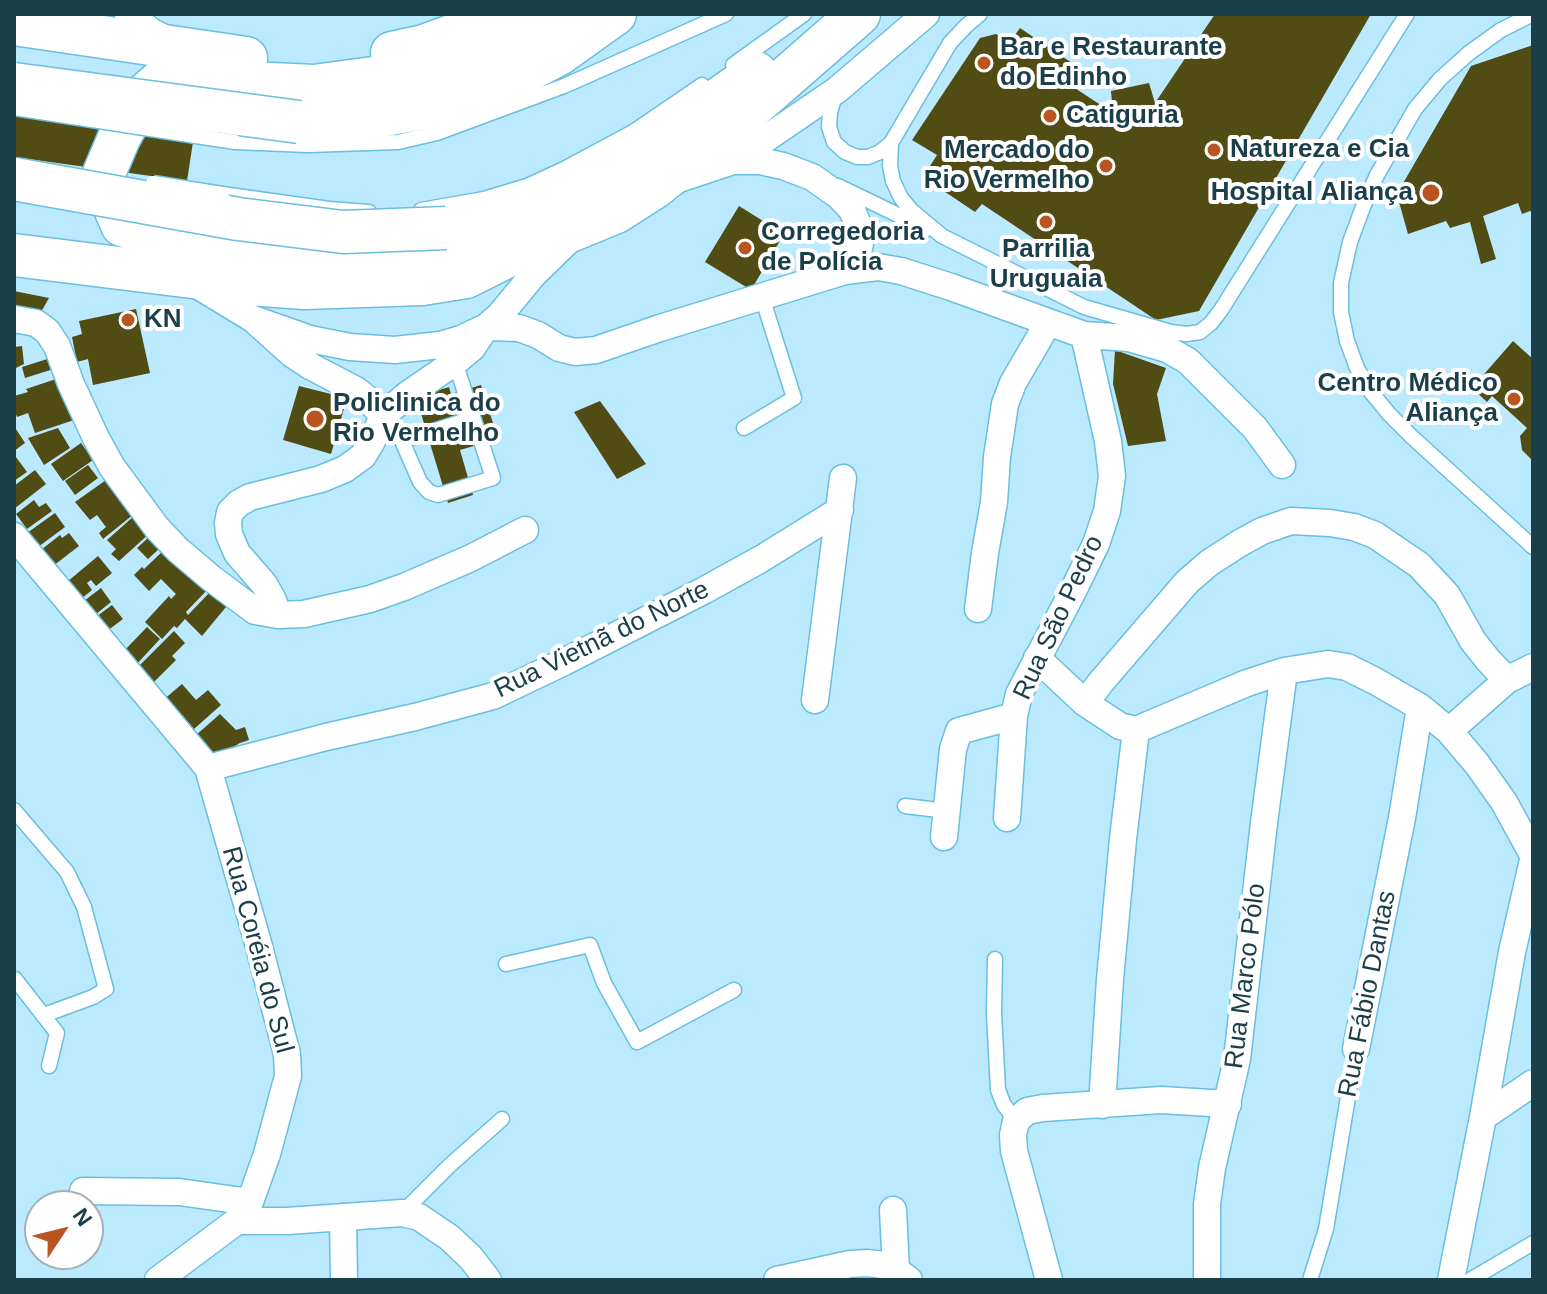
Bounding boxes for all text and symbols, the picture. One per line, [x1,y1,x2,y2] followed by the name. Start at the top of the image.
[1000,32,1223,94] place label: Bar e Restaurante do Edinho
[975,54,993,72] marker: Bar e Restaurante do Edinho
[1066,100,1179,132] place label: Catiguria
[1041,107,1059,125] marker: Catiguria
[1230,134,1409,166] place label: Natureza e Cia
[924,135,1090,196] place label: Mercado do Rio Vermelho
[1205,141,1223,159] marker: Natureza e Cia
[1097,157,1115,175] marker: Mercado do Rio Vermelho
[1211,177,1413,209] place label: Hospital Aliança
[1420,182,1442,204] marker: Hospital Aliança
[1037,213,1055,231] marker: Parrilia Uruguaia
[761,217,924,278] place label: Corregedoria de Polícia
[990,234,1102,296] place label: Parrilia Uruguaia
[736,239,754,257] marker: Corregedoria de Polícia
[144,304,182,336] place label: KN
[119,311,137,329] marker: KN
[1317,368,1498,430] place label: Centro Médico Aliança
[333,388,501,450] place label: Policlinica do Rio Vermelho
[1505,390,1523,408] marker: Centro Médico Aliança
[304,408,326,430] marker: Policlinica do Rio Vermelho
[1007,531,1111,705] street label: Rua São Pedro
[490,574,714,706] street label: Rua Vietnã do Norte
[214,843,300,1057] street label: Rua Coréia do Sul
[1219,882,1273,1070] street label: Rua Marco Pólo
[1333,888,1403,1100] street label: Rua Fábio Dantas
[24,1190,104,1270] north arrow
[68,1203,97,1231] text: N

